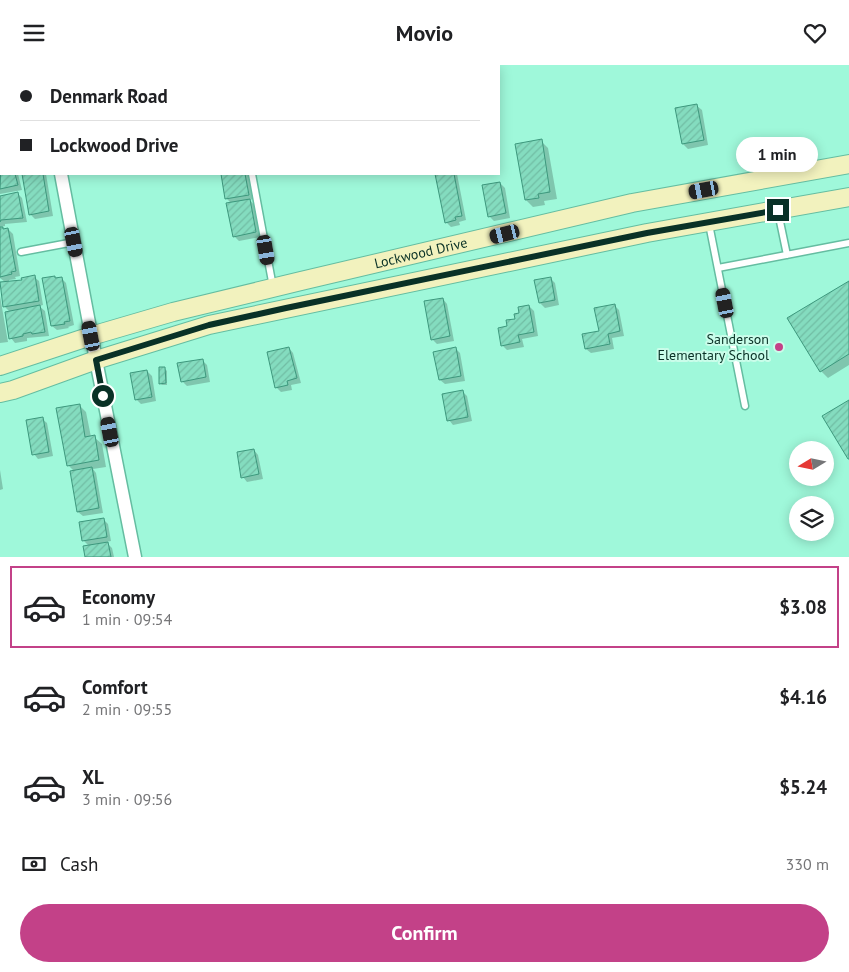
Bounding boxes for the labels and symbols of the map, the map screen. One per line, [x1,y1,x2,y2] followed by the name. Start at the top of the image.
[737,137,819,173] callout: 1 min
[687,180,720,200] car
[767,199,789,221] route end
[488,223,521,245] car
[63,226,84,258] car
[373,233,469,272] street label: Lockwood Drive
[256,234,275,266] car
[714,287,735,319] car
[80,320,101,352] car
[657,330,769,364] place label: Sanderson Elementary School
[773,341,785,353] marker: Sanderson Elementary School
[92,385,114,407] route start
[99,416,120,448] car
[789,441,834,486] north arrow

